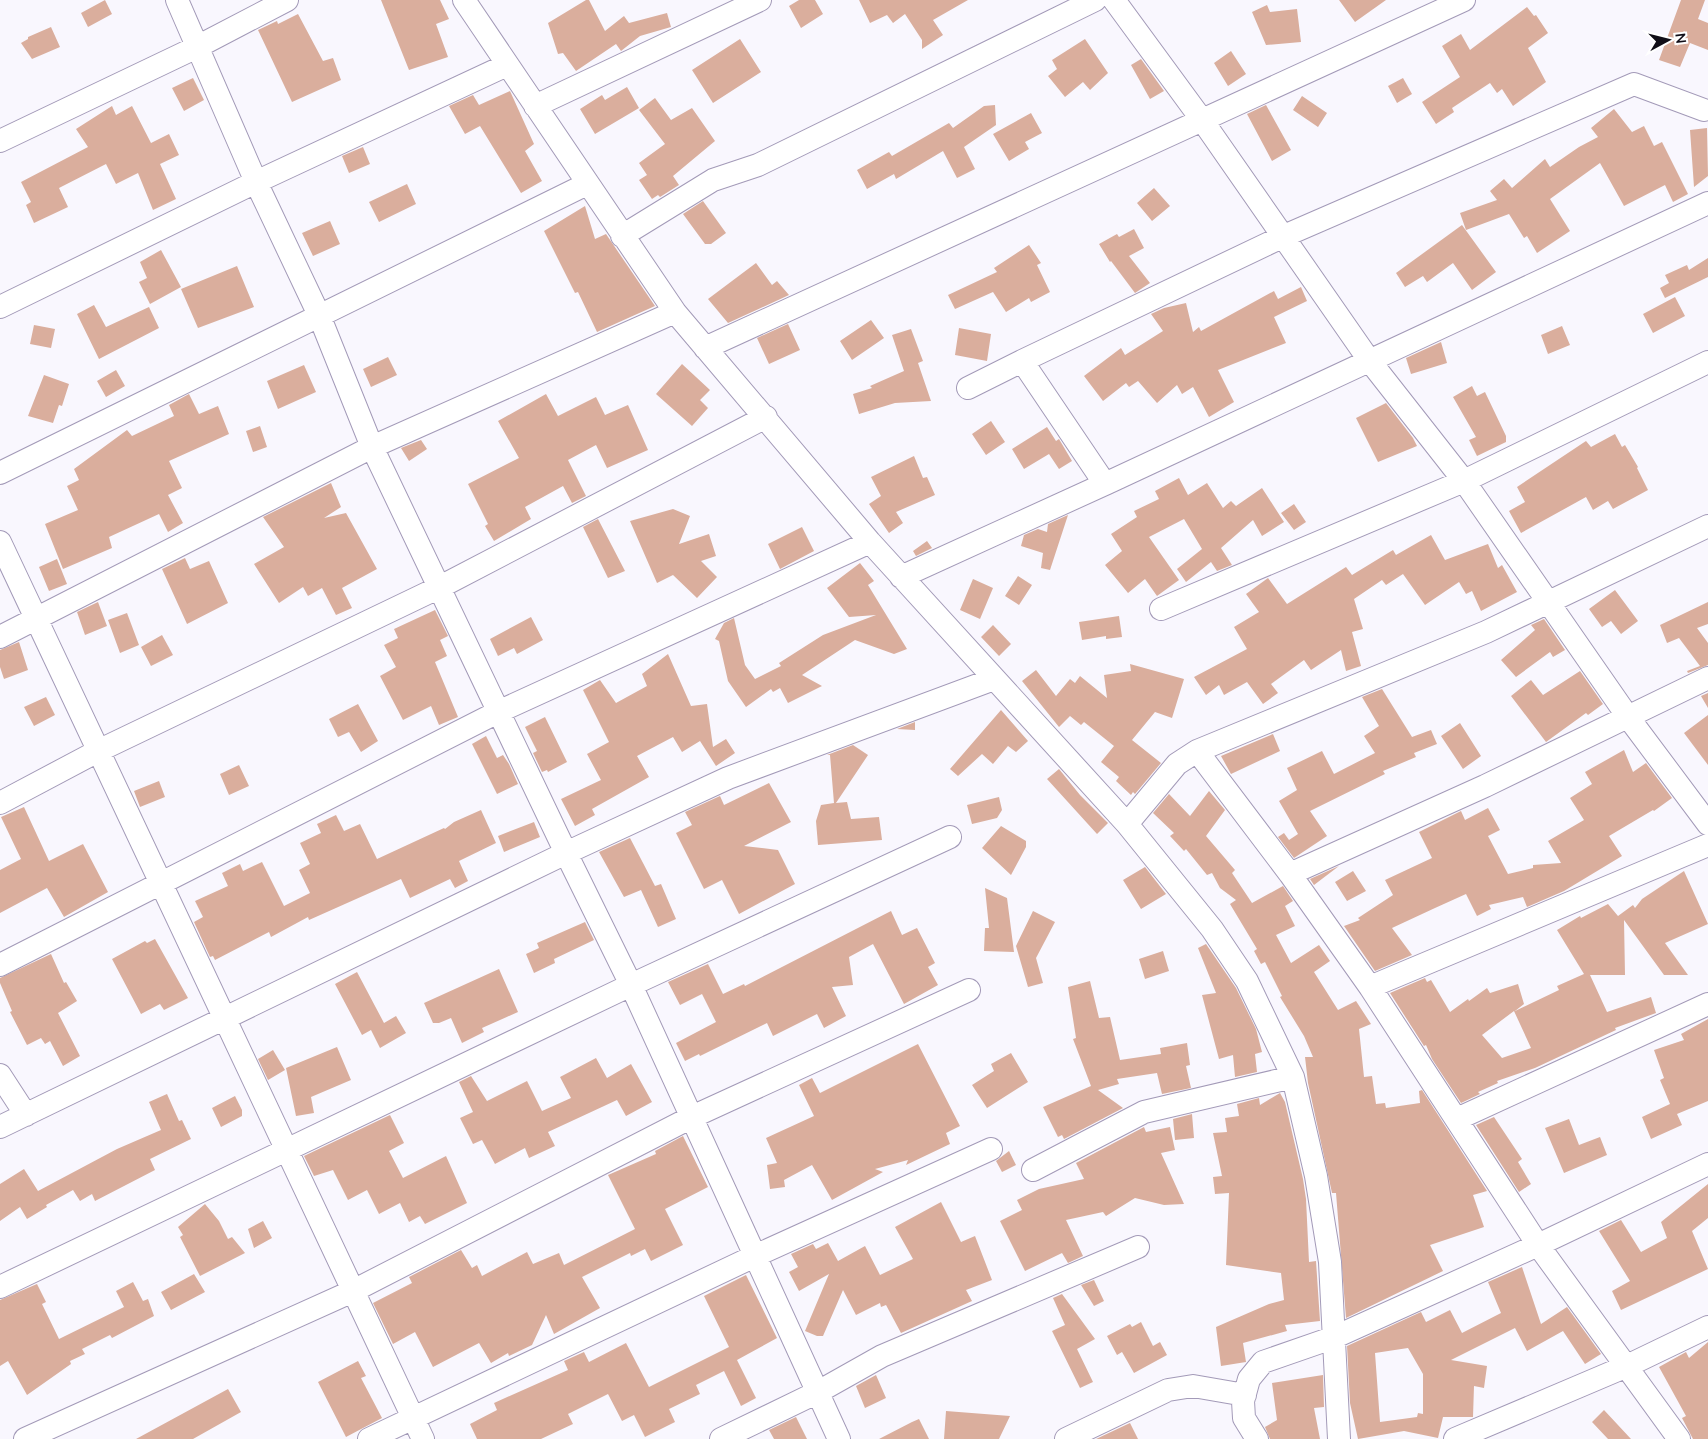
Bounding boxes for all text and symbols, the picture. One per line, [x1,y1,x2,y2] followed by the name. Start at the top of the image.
[1643,15,1693,65] north arrow
[1670,32,1690,45] text: N

